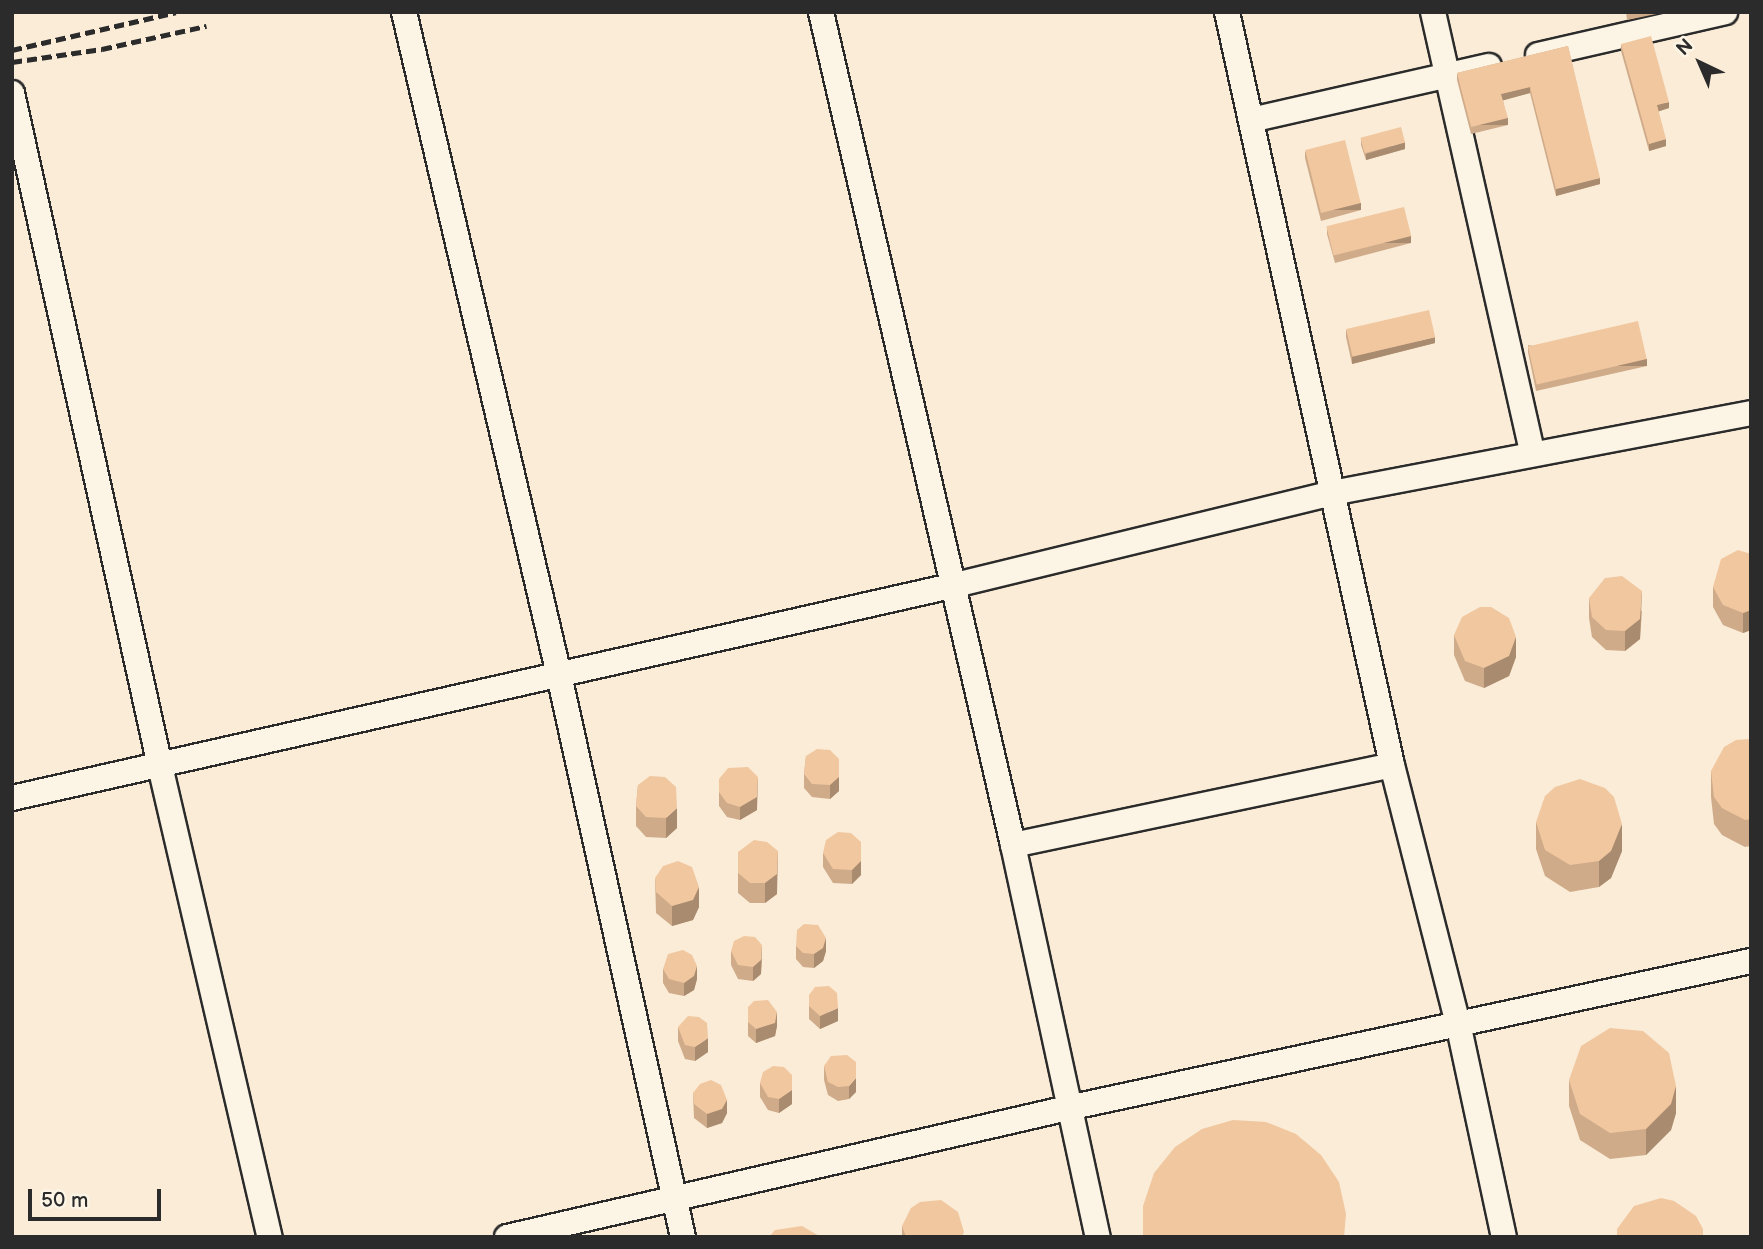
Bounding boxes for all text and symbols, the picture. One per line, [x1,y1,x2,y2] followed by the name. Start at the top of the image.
[1665,28,1735,98] north arrow
[1672,34,1698,61] text: N
[32,1176,164,1220] scale bar
[41,1188,88,1213] text: 50 m

